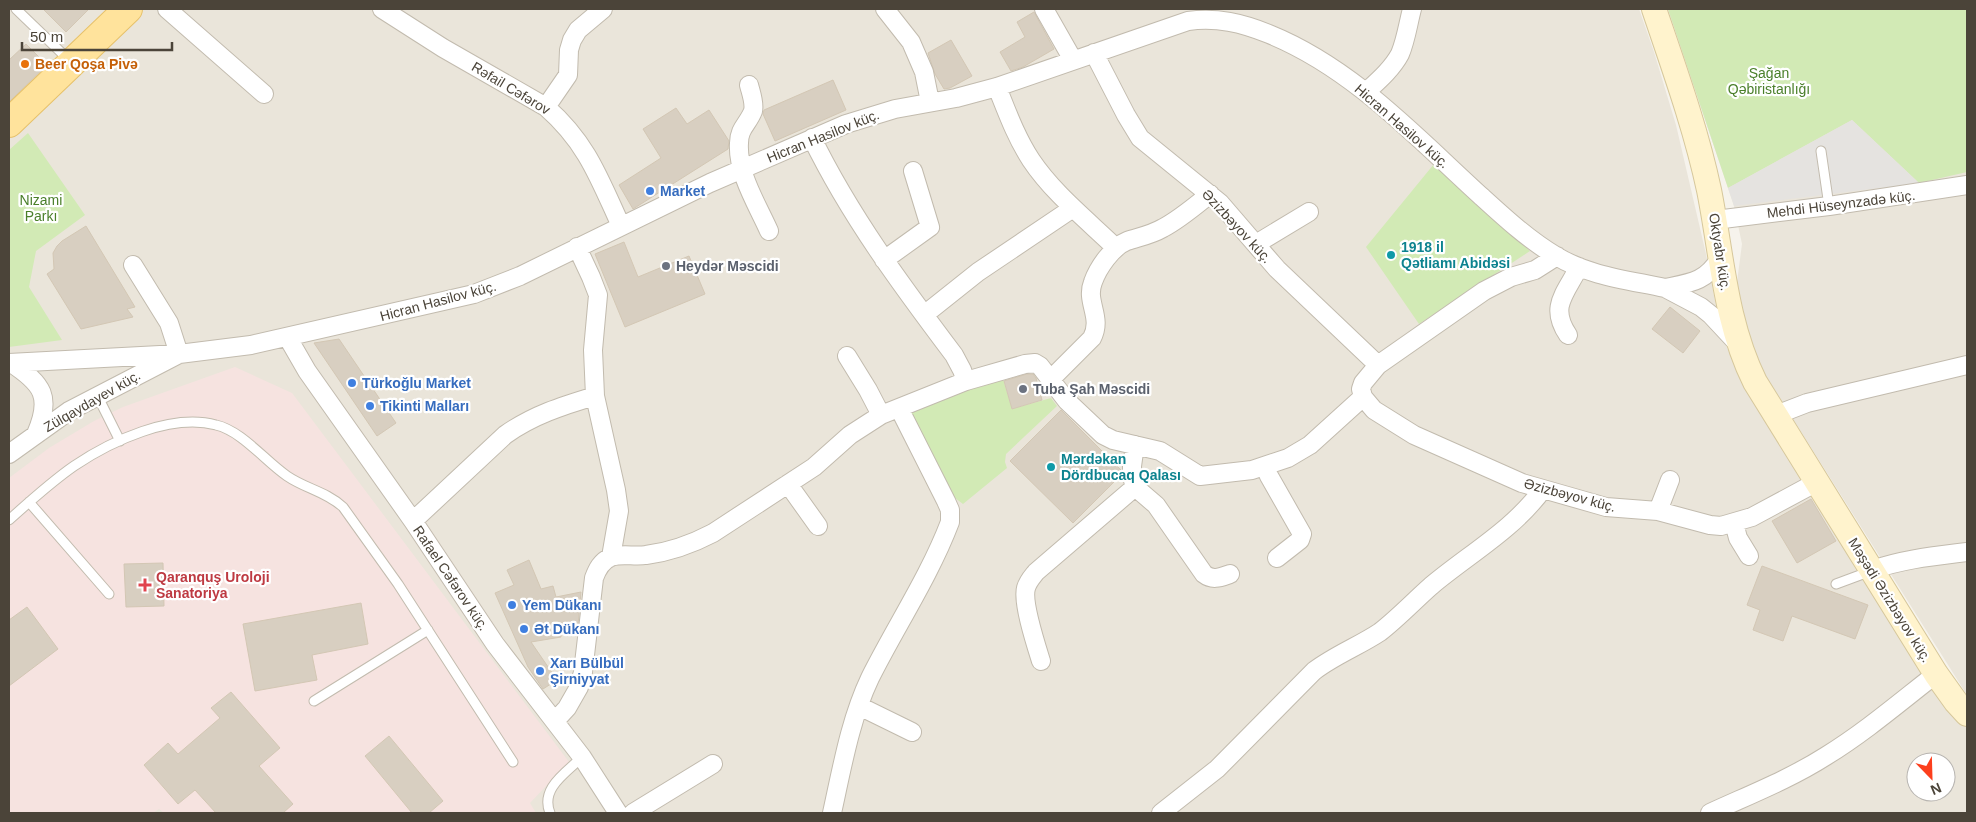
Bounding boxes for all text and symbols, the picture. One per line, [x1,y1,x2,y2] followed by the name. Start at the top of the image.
[22,20,172,52] scale bar
[30,28,63,45] text: 50 m
[35,56,138,72] place label: Beer Qoşa Pivə
[19,58,31,70] marker: Beer Qoşa Pivə
[469,58,553,118] street label: Rəfail Cəfərov
[1728,65,1810,97] park label: Şağan Qəbiristanlığı
[1352,81,1452,171] street label: Hicran Hasilov küç.
[764,106,882,166] street label: Hicran Hasilov küç.
[660,183,705,199] place label: Market
[644,185,656,197] marker: Market
[1199,186,1275,266] street label: Əzizbəyov küç.
[1766,187,1916,221] street label: Mehdi Hüseynzadə küç.
[20,192,62,224] park label: Nizami Parkı
[1706,212,1734,292] street label: Oktyabr küç.
[1401,239,1510,271] place label: 1918 il Qətliamı Abidəsi
[1385,249,1397,261] marker: 1918 il Qətliamı Abidəsi
[676,258,779,274] place label: Heydər Məscidi
[660,260,672,272] marker: Heydər Məscidi
[378,278,498,324] street label: Hicran Hasilov küç.
[41,367,143,435] street label: Zülqaydayev küç.
[362,375,471,391] place label: Türkoğlu Market
[346,377,358,389] marker: Türkoğlu Market
[1033,381,1150,397] place label: Tuba Şah Məscidi
[1017,383,1029,395] marker: Tuba Şah Məscidi
[380,398,469,414] place label: Tikinti Malları
[364,400,376,412] marker: Tikinti Malları
[1061,451,1181,483] place label: Mərdəkan Dördbucaq Qalası
[1045,461,1057,473] marker: Mərdəkan Dördbucaq Qalası
[1522,475,1618,515] street label: Əzizbəyov küç.
[410,523,492,633] street label: Rafael Cəfərov küç.
[1845,535,1935,665] street label: Məşədi Əzizbəyov küç.
[156,569,270,601] place label: Qaranquş Uroloji Sanatoriya
[138,578,152,592] marker: Qaranquş Uroloji Sanatoriya
[522,597,601,613] place label: Yem Dükanı
[506,599,518,611] marker: Yem Dükanı
[534,621,599,637] place label: Ət Dükanı
[518,623,530,635] marker: Ət Dükanı
[550,655,624,687] place label: Xarı Bülbül Şirniyyat
[534,665,546,677] marker: Xarı Bülbül Şirniyyat
[1906,752,1956,802] north arrow
[1928,780,1944,798] text: N

